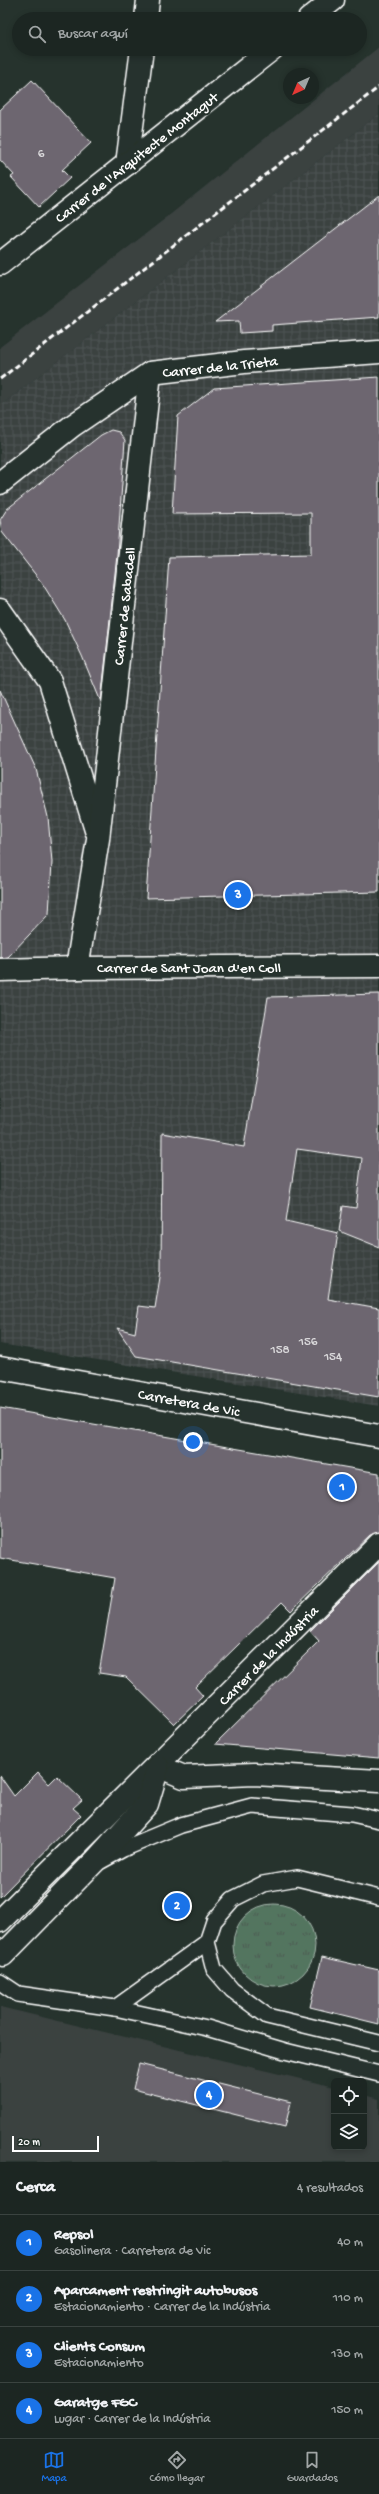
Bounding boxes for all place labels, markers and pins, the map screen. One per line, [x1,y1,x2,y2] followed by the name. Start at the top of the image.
[225,880,251,910] pin: 3
[329,1472,355,1502] pin: 1
[164,1891,190,1921] pin: 2
[196,2080,222,2110] pin: 4

